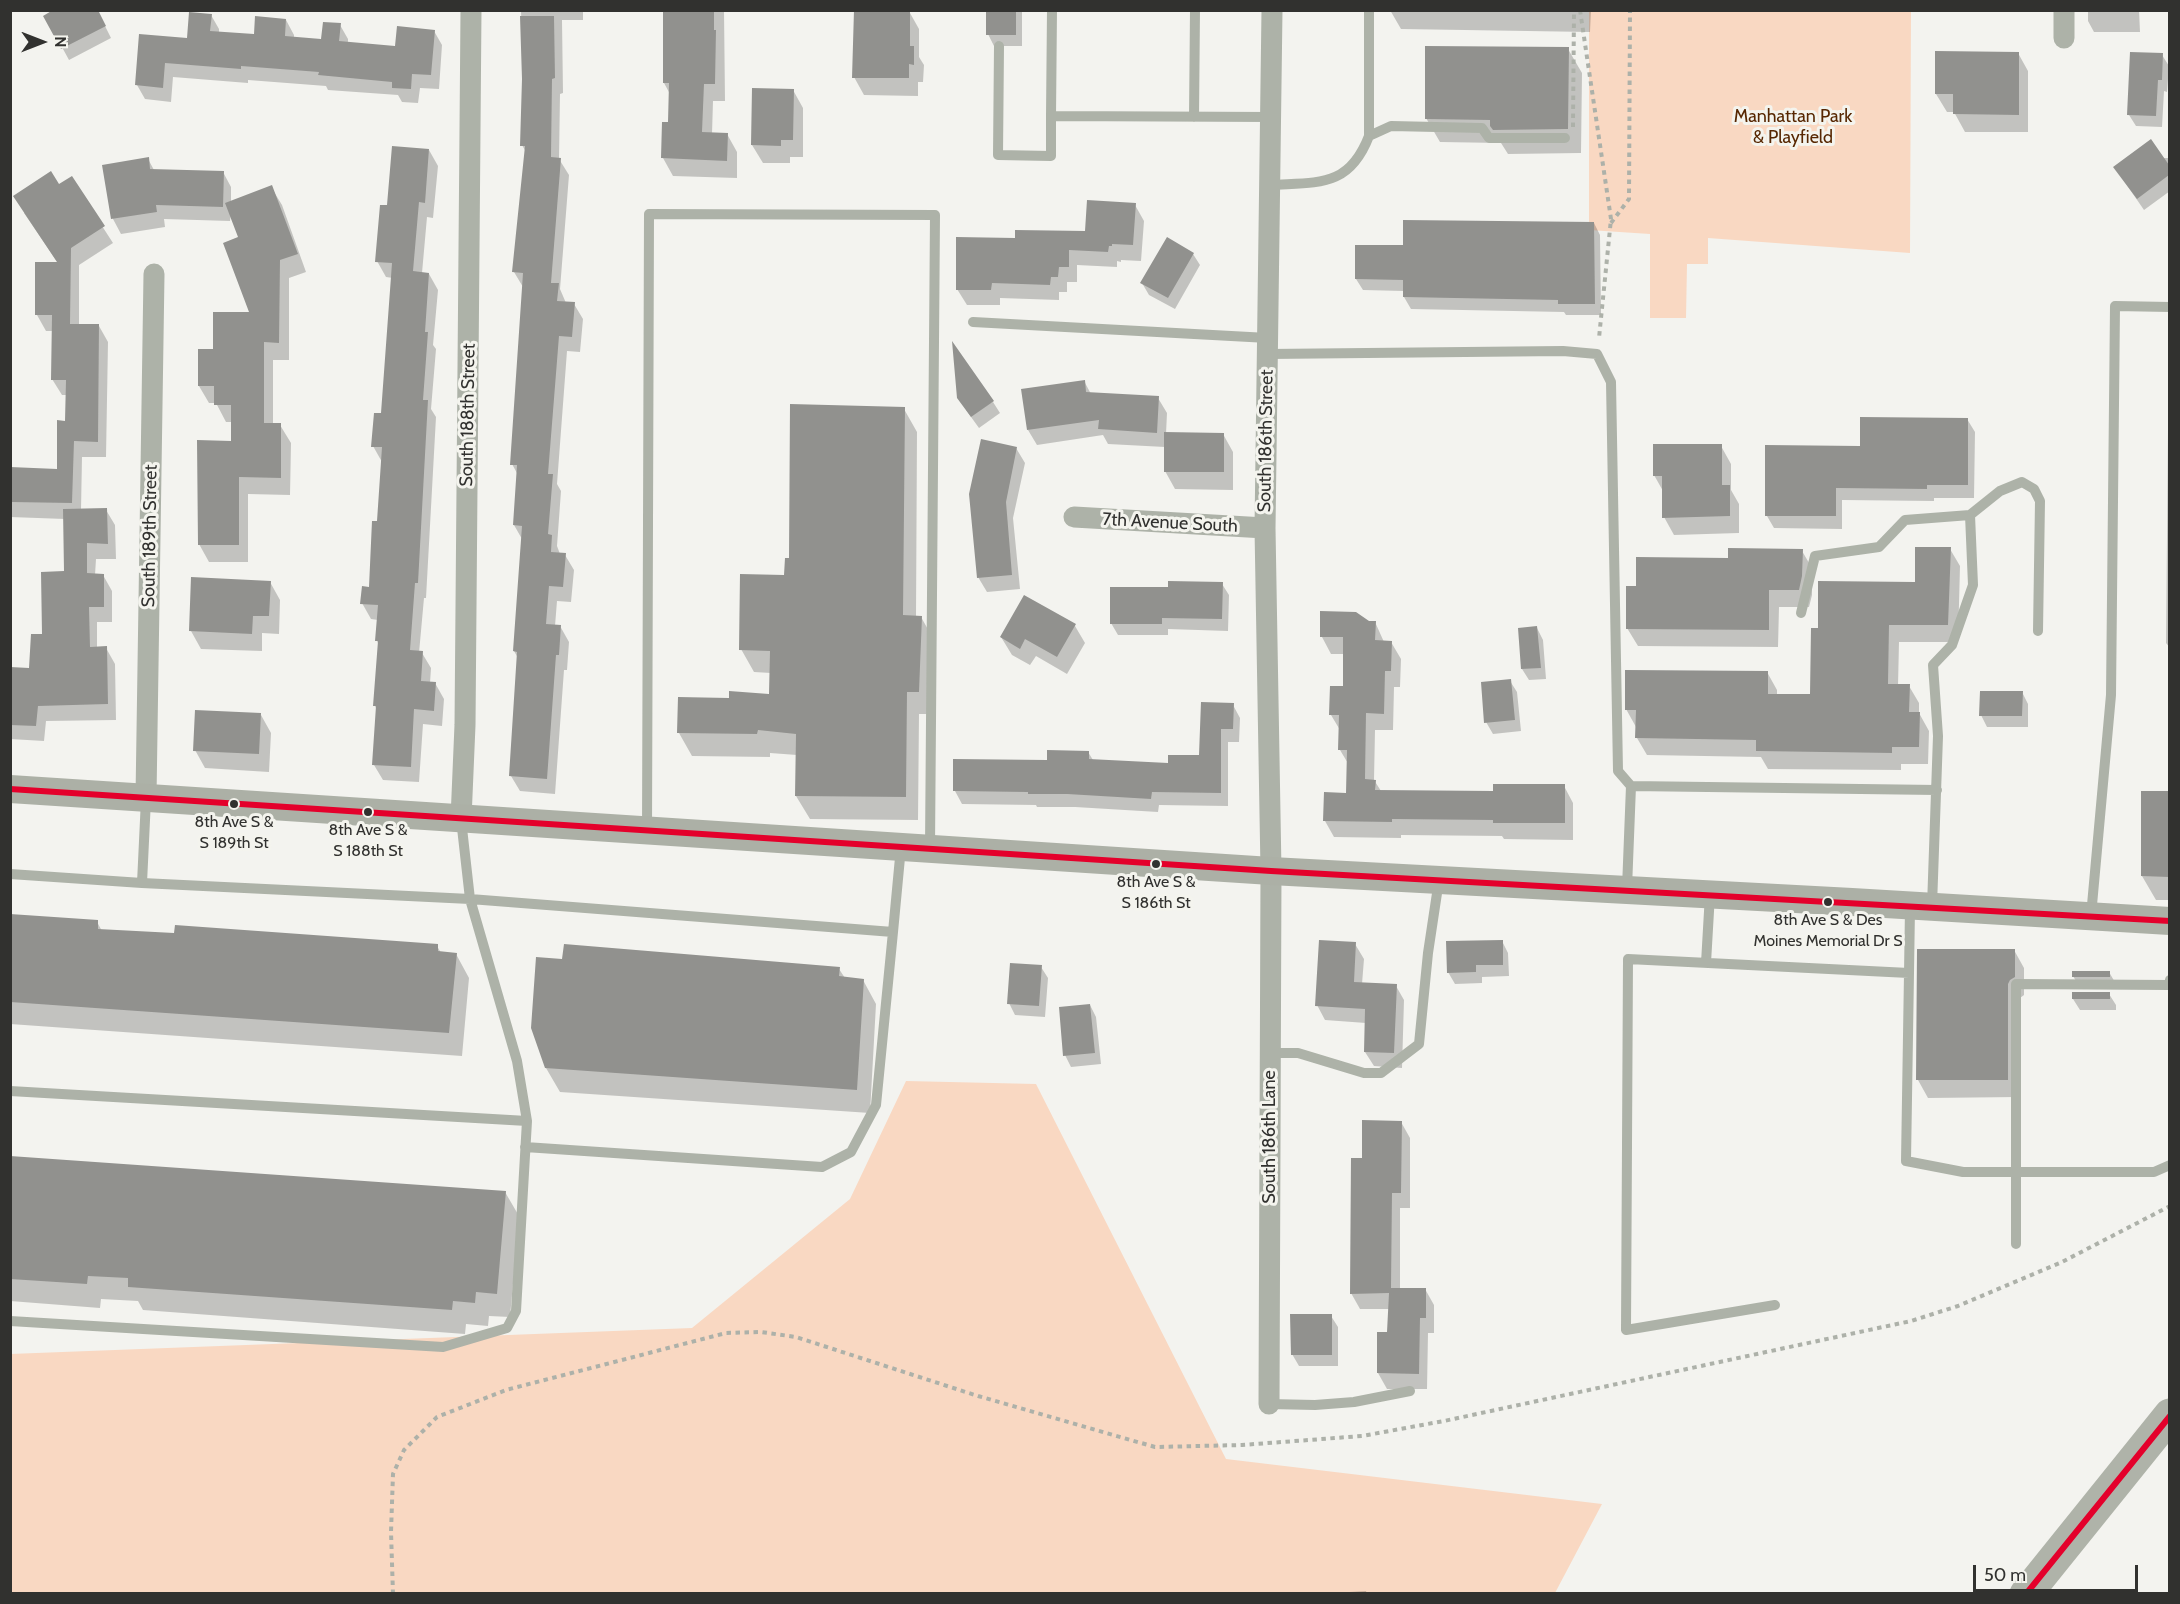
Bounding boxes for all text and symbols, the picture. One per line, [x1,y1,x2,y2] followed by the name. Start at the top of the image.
[12,12,72,72] north arrow
[51,36,70,48] text: N
[1734,106,1852,148] park label: Manhattan Park & Playfield
[456,343,480,487] street label: South 188th Street
[1254,369,1278,513] street label: South 186th Street
[138,464,162,608] street label: South 189th Street
[1102,509,1238,537] street label: 7th Avenue South
[228,798,240,810] marker: 8th Ave S & S 189th St
[362,806,374,818] marker: 8th Ave S & S 188th St
[195,812,273,850] place label: 8th Ave S & S 189th St
[329,820,407,858] place label: 8th Ave S & S 188th St
[1150,858,1162,870] marker: 8th Ave S & S 186th St
[1117,872,1195,910] place label: 8th Ave S & S 186th St
[1822,896,1834,908] marker: 8th Ave S & Des Moines Memorial Dr S
[1753,910,1903,948] place label: 8th Ave S & Des Moines Memorial Dr S
[1259,1070,1281,1204] street label: South 186th Lane
[1976,1553,2141,1591] scale bar
[1984,1564,2026,1586] text: 50 m

